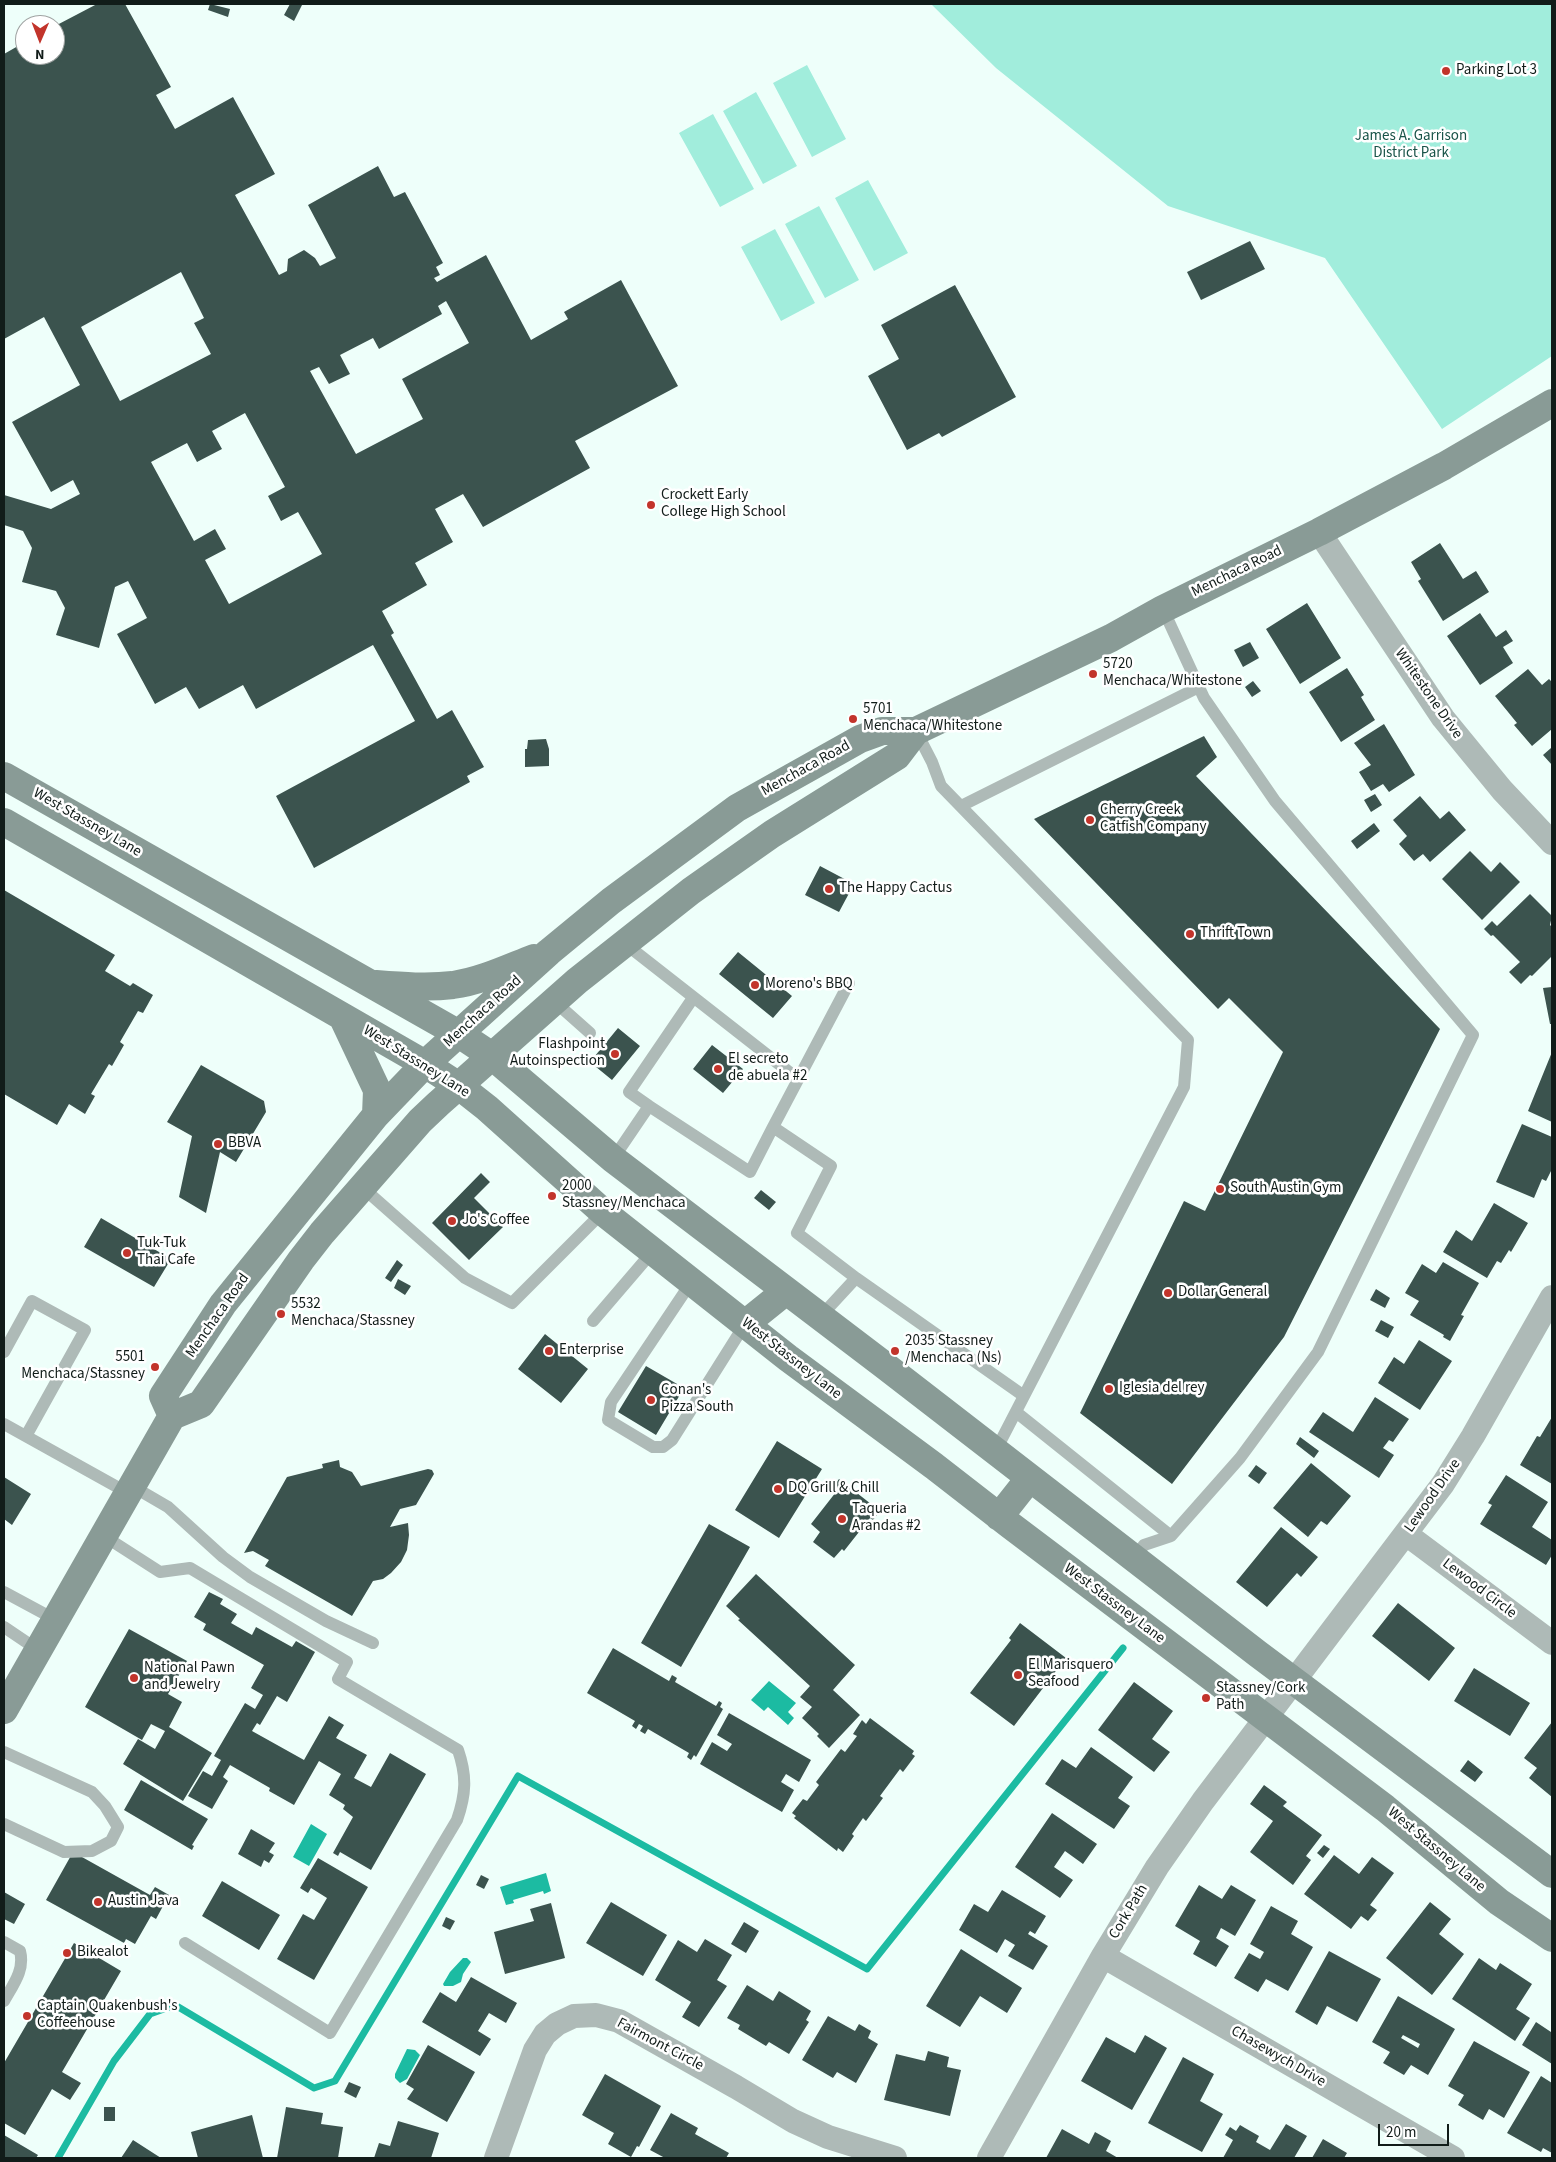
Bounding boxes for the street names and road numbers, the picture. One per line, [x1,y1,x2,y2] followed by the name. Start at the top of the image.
[1189,542,1285,602] street label: Menchaca Road
[1390,645,1466,743] street label: Whitestone Drive
[759,737,853,801] street label: Menchaca Road
[30,785,144,861] street label: West Stassney Lane
[440,972,526,1052] street label: Menchaca Road
[359,1022,473,1102] street label: West Stassney Lane
[182,1270,254,1362] street label: Menchaca Road
[737,1314,845,1404] street label: West Stassney Lane
[1401,1456,1465,1536] street label: Lewood Drive
[1438,1555,1520,1623] street label: Lewood Circle
[1060,1560,1168,1648] street label: West Stassney Lane
[1383,1804,1489,1896] street label: West Stassney Lane
[1106,1881,1152,1943] street label: Cork Path
[614,2015,706,2075] street label: Fairmont Circle
[1227,2023,1329,2091] street label: Chasewych Drive

